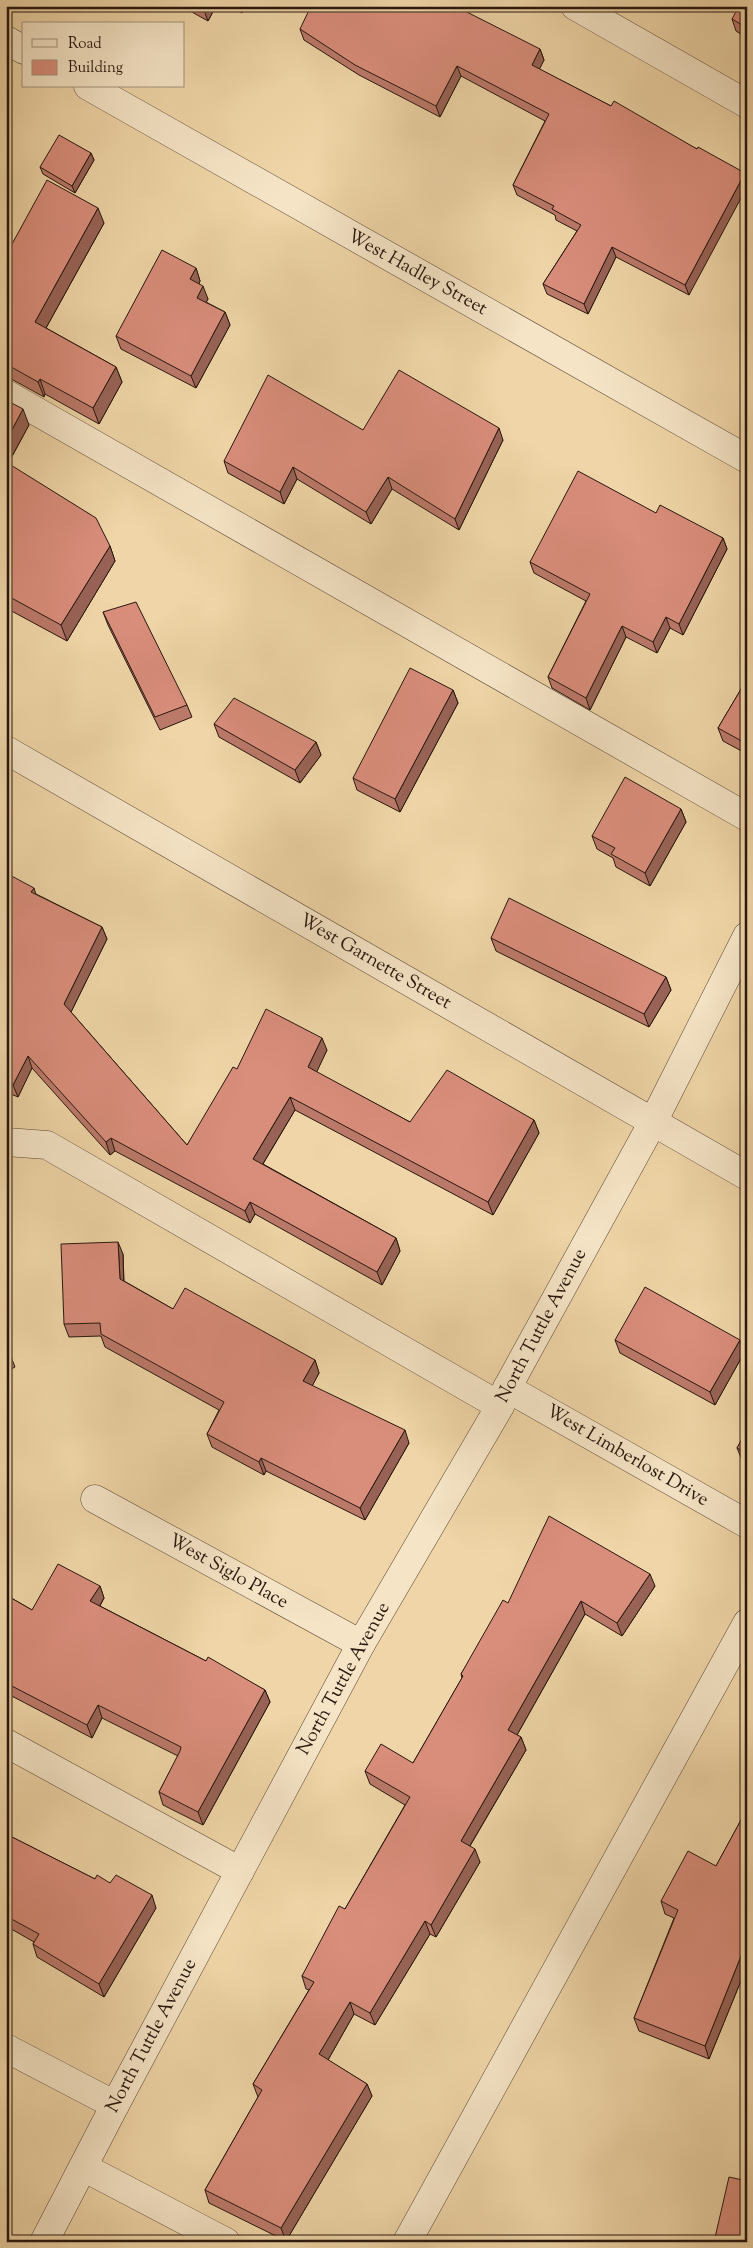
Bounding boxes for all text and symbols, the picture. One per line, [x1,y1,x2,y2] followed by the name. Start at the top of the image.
[22,22,185,88] legend
[68,34,102,55] text: Road
[68,58,123,79] text: Building
[342,223,492,323] street label: West Hadley Street
[294,907,457,1017] street label: West Garnette Street
[490,1244,594,1408] street label: North Tuttle Avenue
[541,1398,714,1514] street label: West Limberlost Drive
[163,1528,293,1616] street label: West Siglo Place
[291,1597,397,1760] street label: North Tuttle Avenue
[100,1954,204,2118] street label: North Tuttle Avenue

